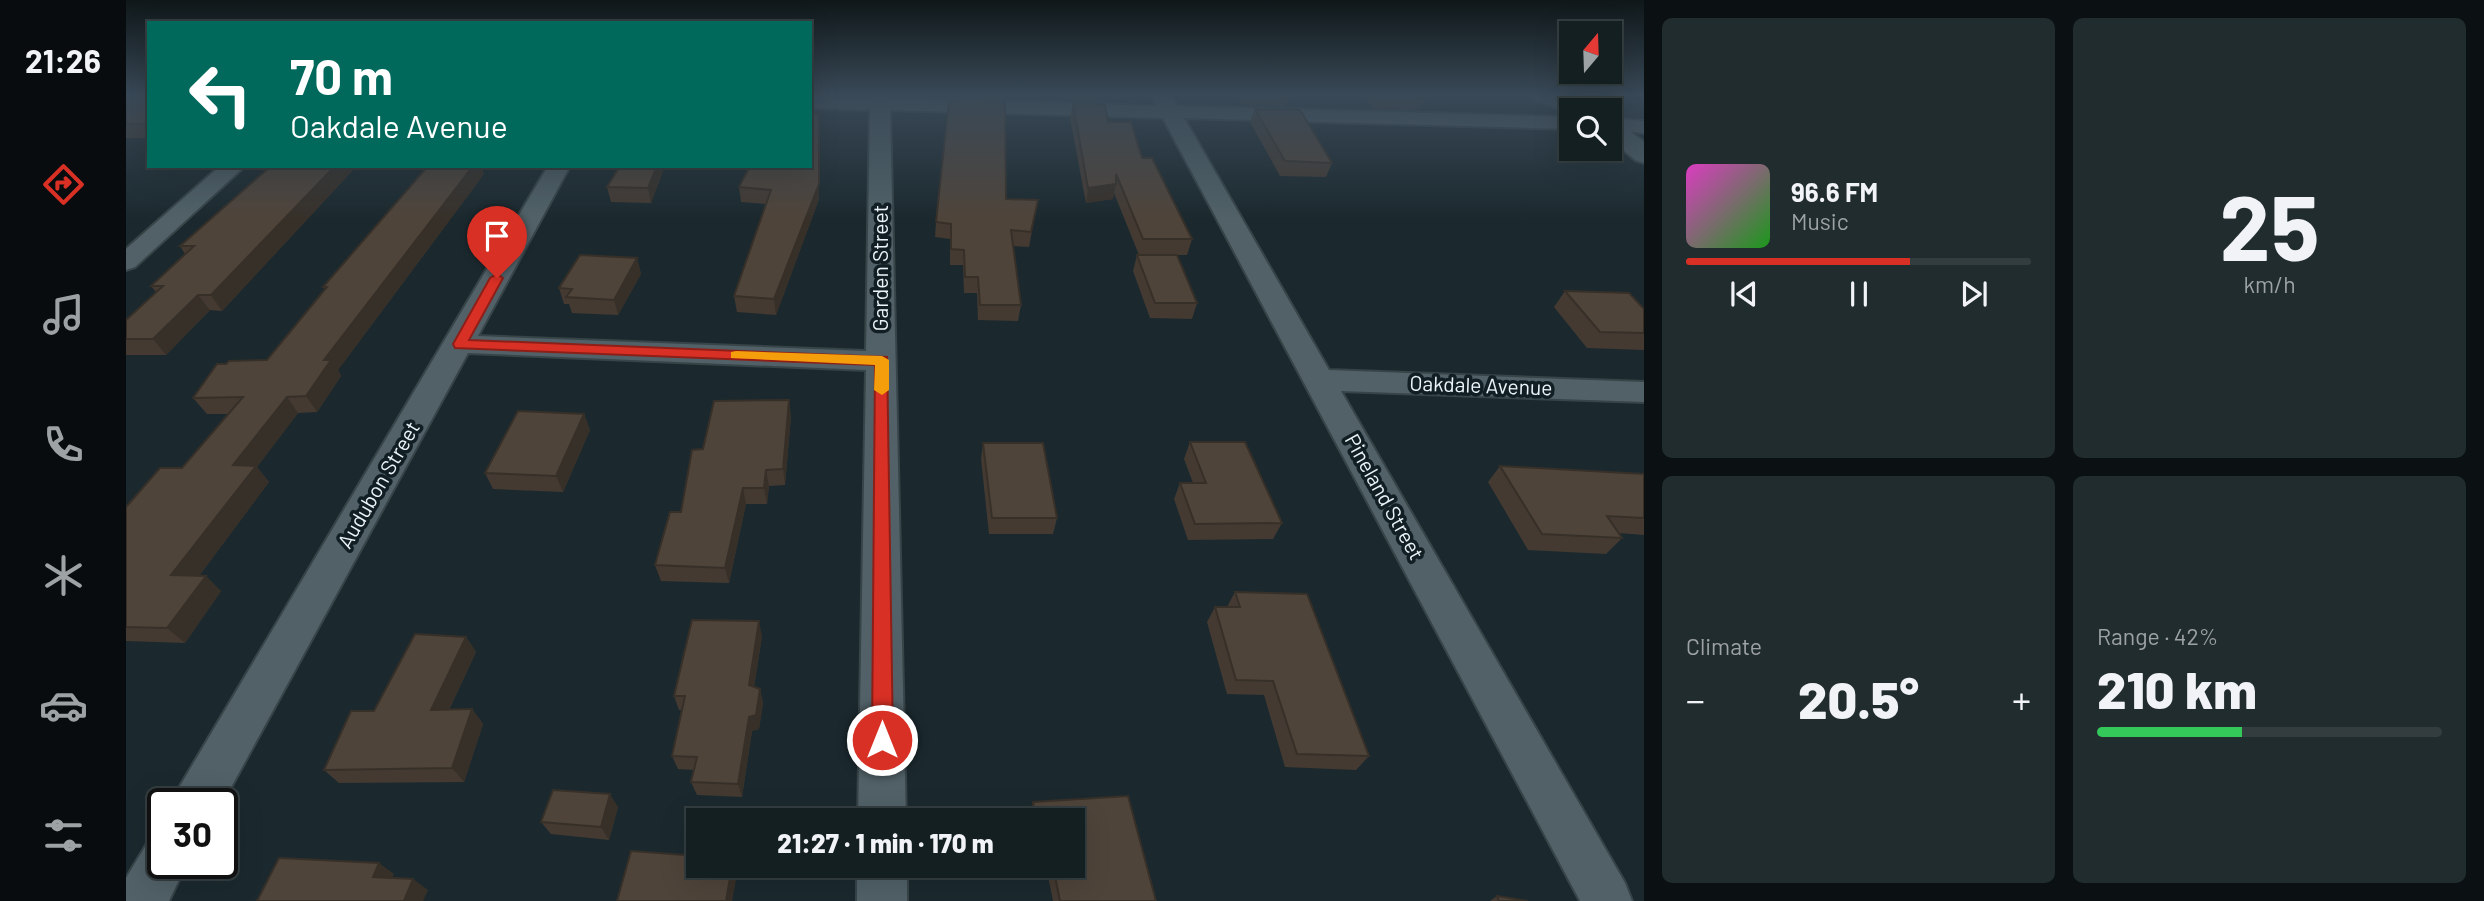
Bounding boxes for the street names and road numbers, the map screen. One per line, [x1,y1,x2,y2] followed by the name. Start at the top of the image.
[867,205,892,331] street label: Garden Street
[1409,370,1553,399] street label: Oakdale Avenue
[331,416,424,552] street label: Audubon Street
[1340,429,1430,564] street label: Pineland Street

